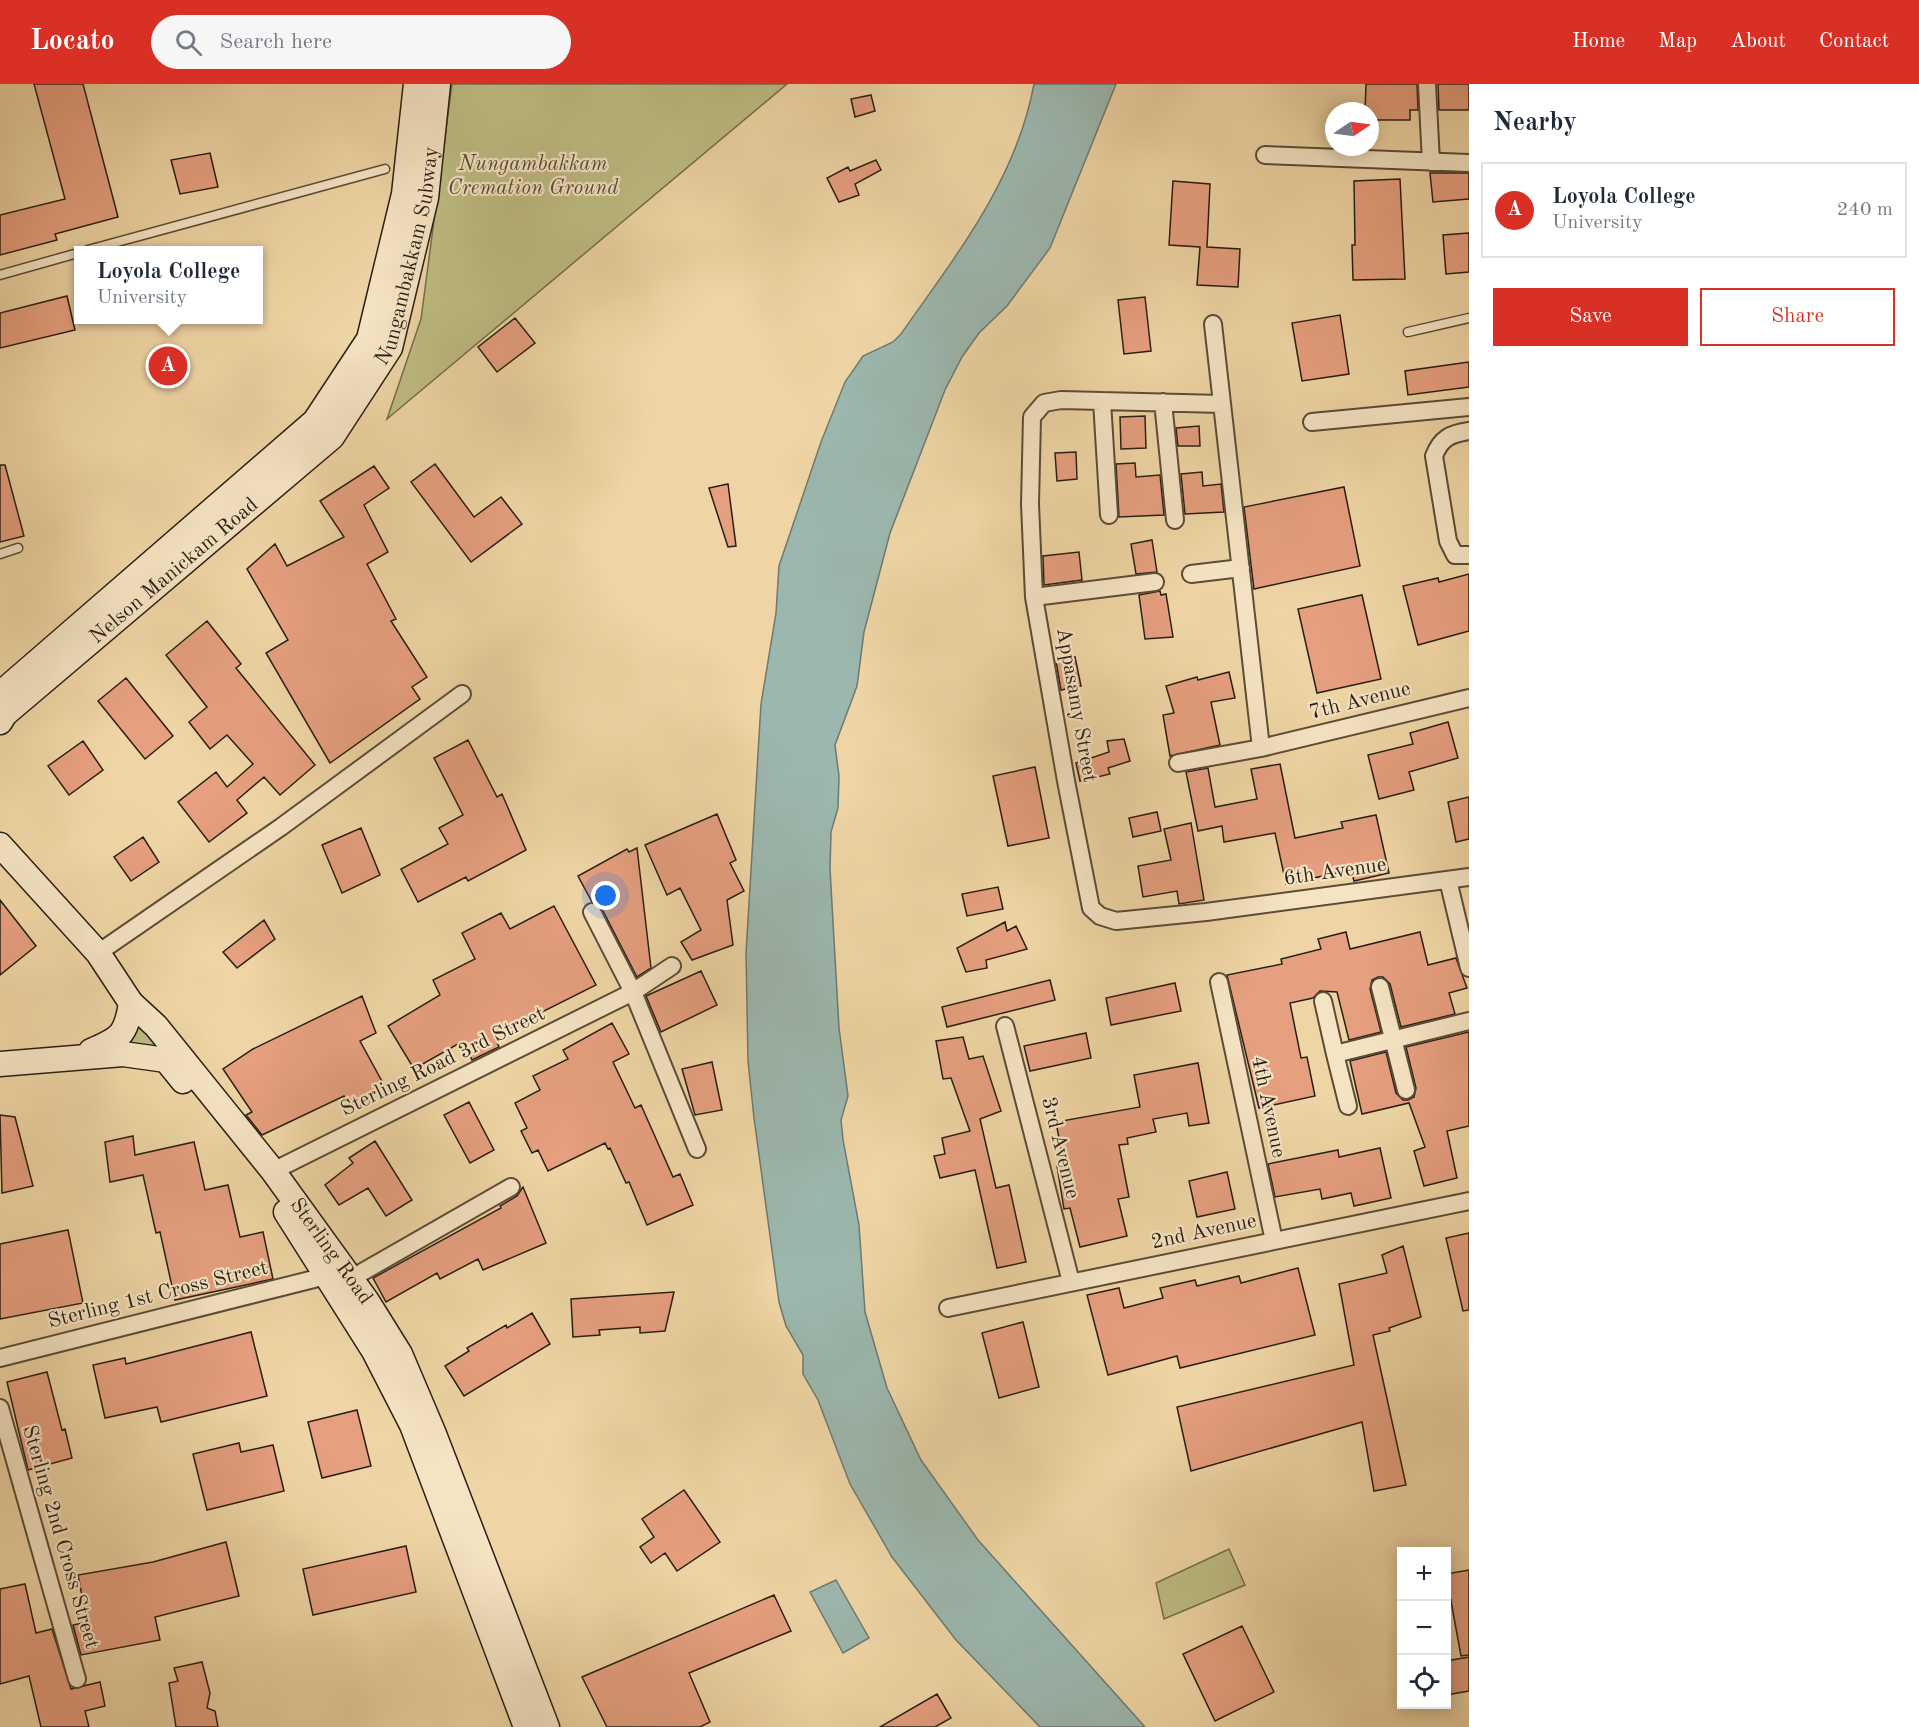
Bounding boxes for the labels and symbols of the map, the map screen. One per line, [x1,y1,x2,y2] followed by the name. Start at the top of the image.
[1325,102,1379,156] north arrow
[371,145,442,369] street label: Nungambakkam Subway
[448,154,619,199] park label: Nungambakkam Cremation Ground
[148,344,188,388] pin: A
[86,494,262,648] street label: Nelson Manickam Road
[1052,626,1100,784] street label: Appasamy Street
[1307,678,1413,724] street label: 7th Avenue
[1282,854,1388,890] street label: 6th Avenue
[591,881,620,910] your location
[338,1003,548,1121] street label: Sterling Road 3rd Street
[1247,1054,1289,1160] street label: 4th Avenue
[1037,1095,1083,1201] street label: 3rd Avenue
[286,1194,376,1308] street label: Sterling Road
[1149,1211,1259,1253] street label: 2nd Avenue
[46,1257,270,1333] street label: Sterling 1st Cross Street
[18,1423,102,1651] street label: Sterling 2nd Cross Street

